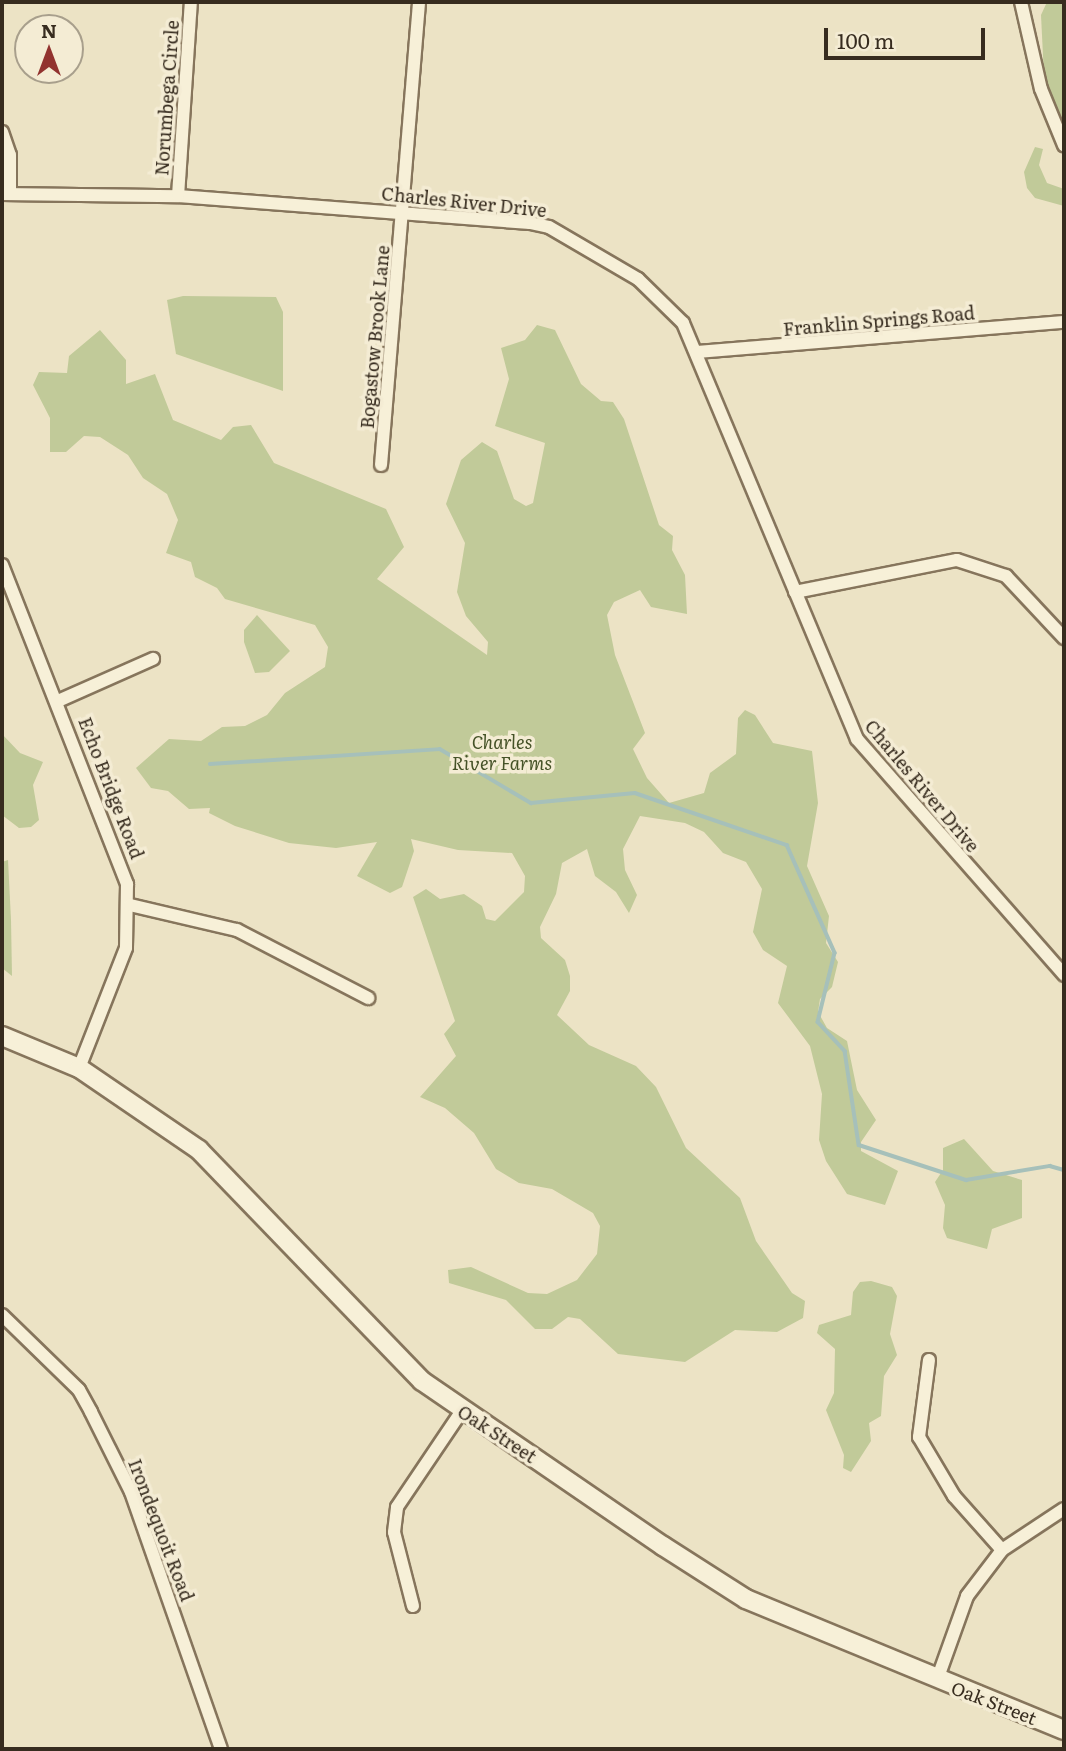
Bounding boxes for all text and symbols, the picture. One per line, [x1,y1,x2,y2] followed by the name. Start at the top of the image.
[14,14,84,84] north arrow
[828,14,989,58] scale bar
[41,16,57,44] text: N
[151,20,183,176] street label: Norumbega Circle
[837,24,894,55] text: 100 m
[380,183,548,221] street label: Charles River Drive
[356,244,394,430] street label: Bogastow Brook Lane
[782,302,976,340] street label: Franklin Springs Road
[74,714,148,862] street label: Echo Bridge Road
[860,716,984,856] street label: Charles River Drive
[452,732,552,774] park label: Charles River Farms
[454,1401,540,1467] street label: Oak Street
[124,1456,198,1604] street label: Irondequoit Road
[948,1677,1040,1729] street label: Oak Street

